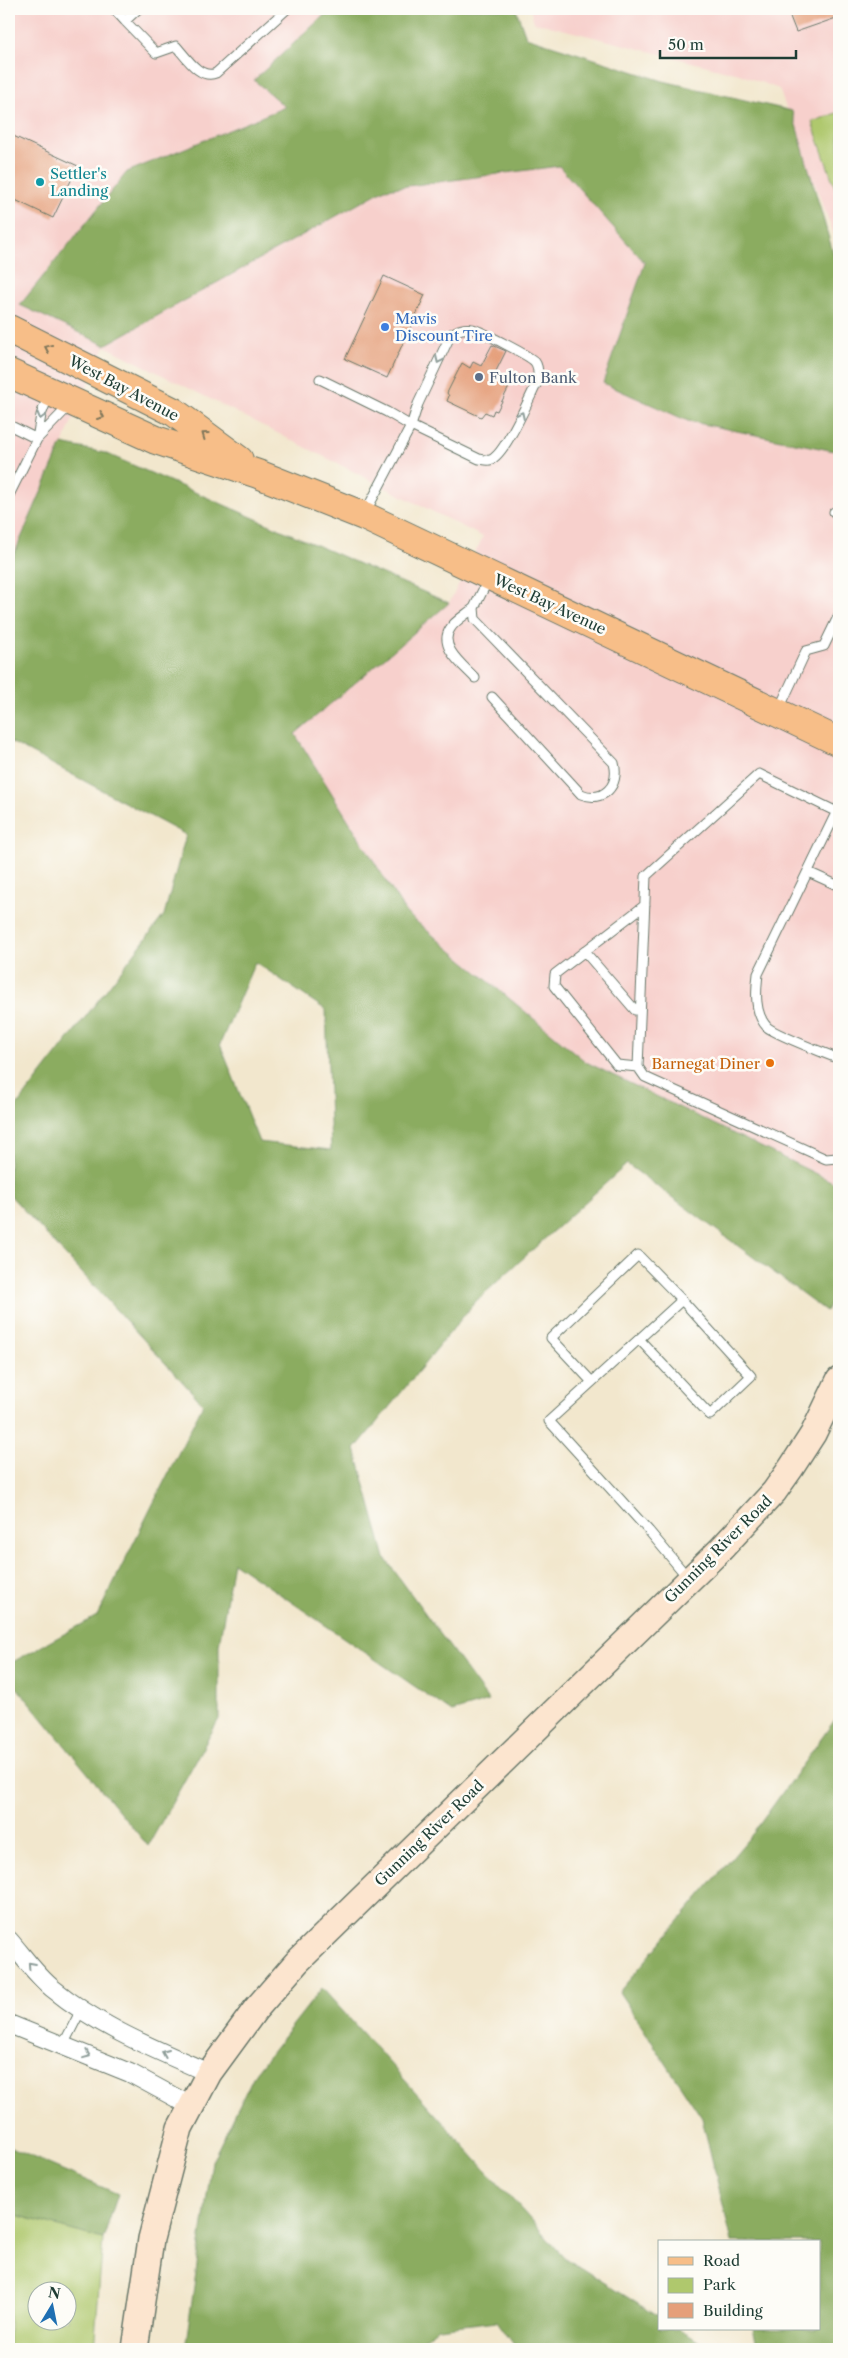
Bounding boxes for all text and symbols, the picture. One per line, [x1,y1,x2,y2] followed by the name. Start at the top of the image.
[660,28,797,60] scale bar
[668,35,704,54] text: 50 m
[50,164,108,200] place label: Settler's Landing
[34,176,46,188] marker: Settler's Landing
[395,309,493,345] place label: Mavis Discount Tire
[379,321,391,333] marker: Mavis Discount Tire
[44,343,53,354] one-way arrow
[65,351,182,425] street label: West Bay Avenue
[435,354,445,363] one-way arrow
[489,368,578,387] place label: Fulton Bank
[473,371,485,383] marker: Fulton Bank
[96,409,105,420] one-way arrow
[37,411,47,419] one-way arrow
[515,411,525,420] one-way arrow
[202,432,211,440] one-way arrow
[490,569,609,638] street label: West Bay Avenue
[652,1054,761,1073] place label: Barnegat Diner
[764,1057,776,1069] marker: Barnegat Diner
[660,1491,776,1607] street label: Gunning River Road
[370,1776,488,1890] street label: Gunning River Road
[28,1961,37,1970] one-way arrow
[82,2048,91,2059] one-way arrow
[161,2049,170,2060] one-way arrow
[658,2240,820,2330] legend
[703,2251,740,2270] text: Road
[703,2275,737,2294] text: Park
[28,2280,78,2330] north arrow
[47,2283,62,2303] text: N
[703,2301,763,2320] text: Building

